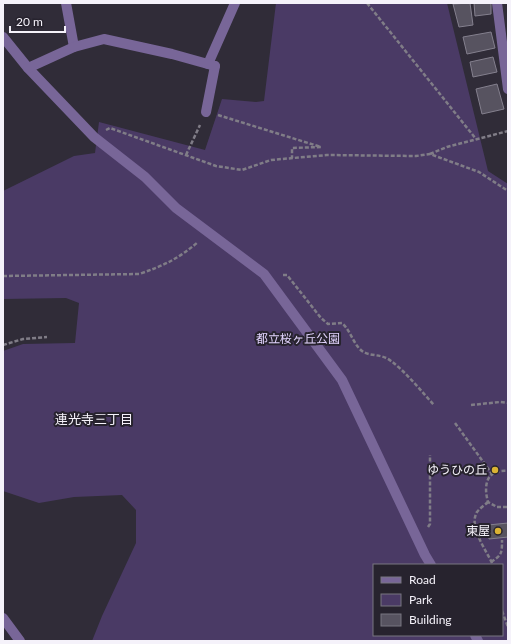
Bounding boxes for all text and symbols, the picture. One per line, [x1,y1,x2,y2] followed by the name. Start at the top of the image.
[10,8,65,34] scale bar
[16,14,43,29] text: 20 m
[256,331,340,346] park label: 都立桜ヶ丘公園
[55,411,133,427] district label: 連光寺三丁目
[427,462,487,477] place label: ゆうひの丘
[490,465,500,475] marker: ゆうひの丘
[466,523,490,538] place label: 東屋
[493,526,503,536] marker: 東屋
[373,564,503,636] legend
[409,572,436,587] text: Road
[409,592,433,607] text: Park
[409,612,452,627] text: Building

